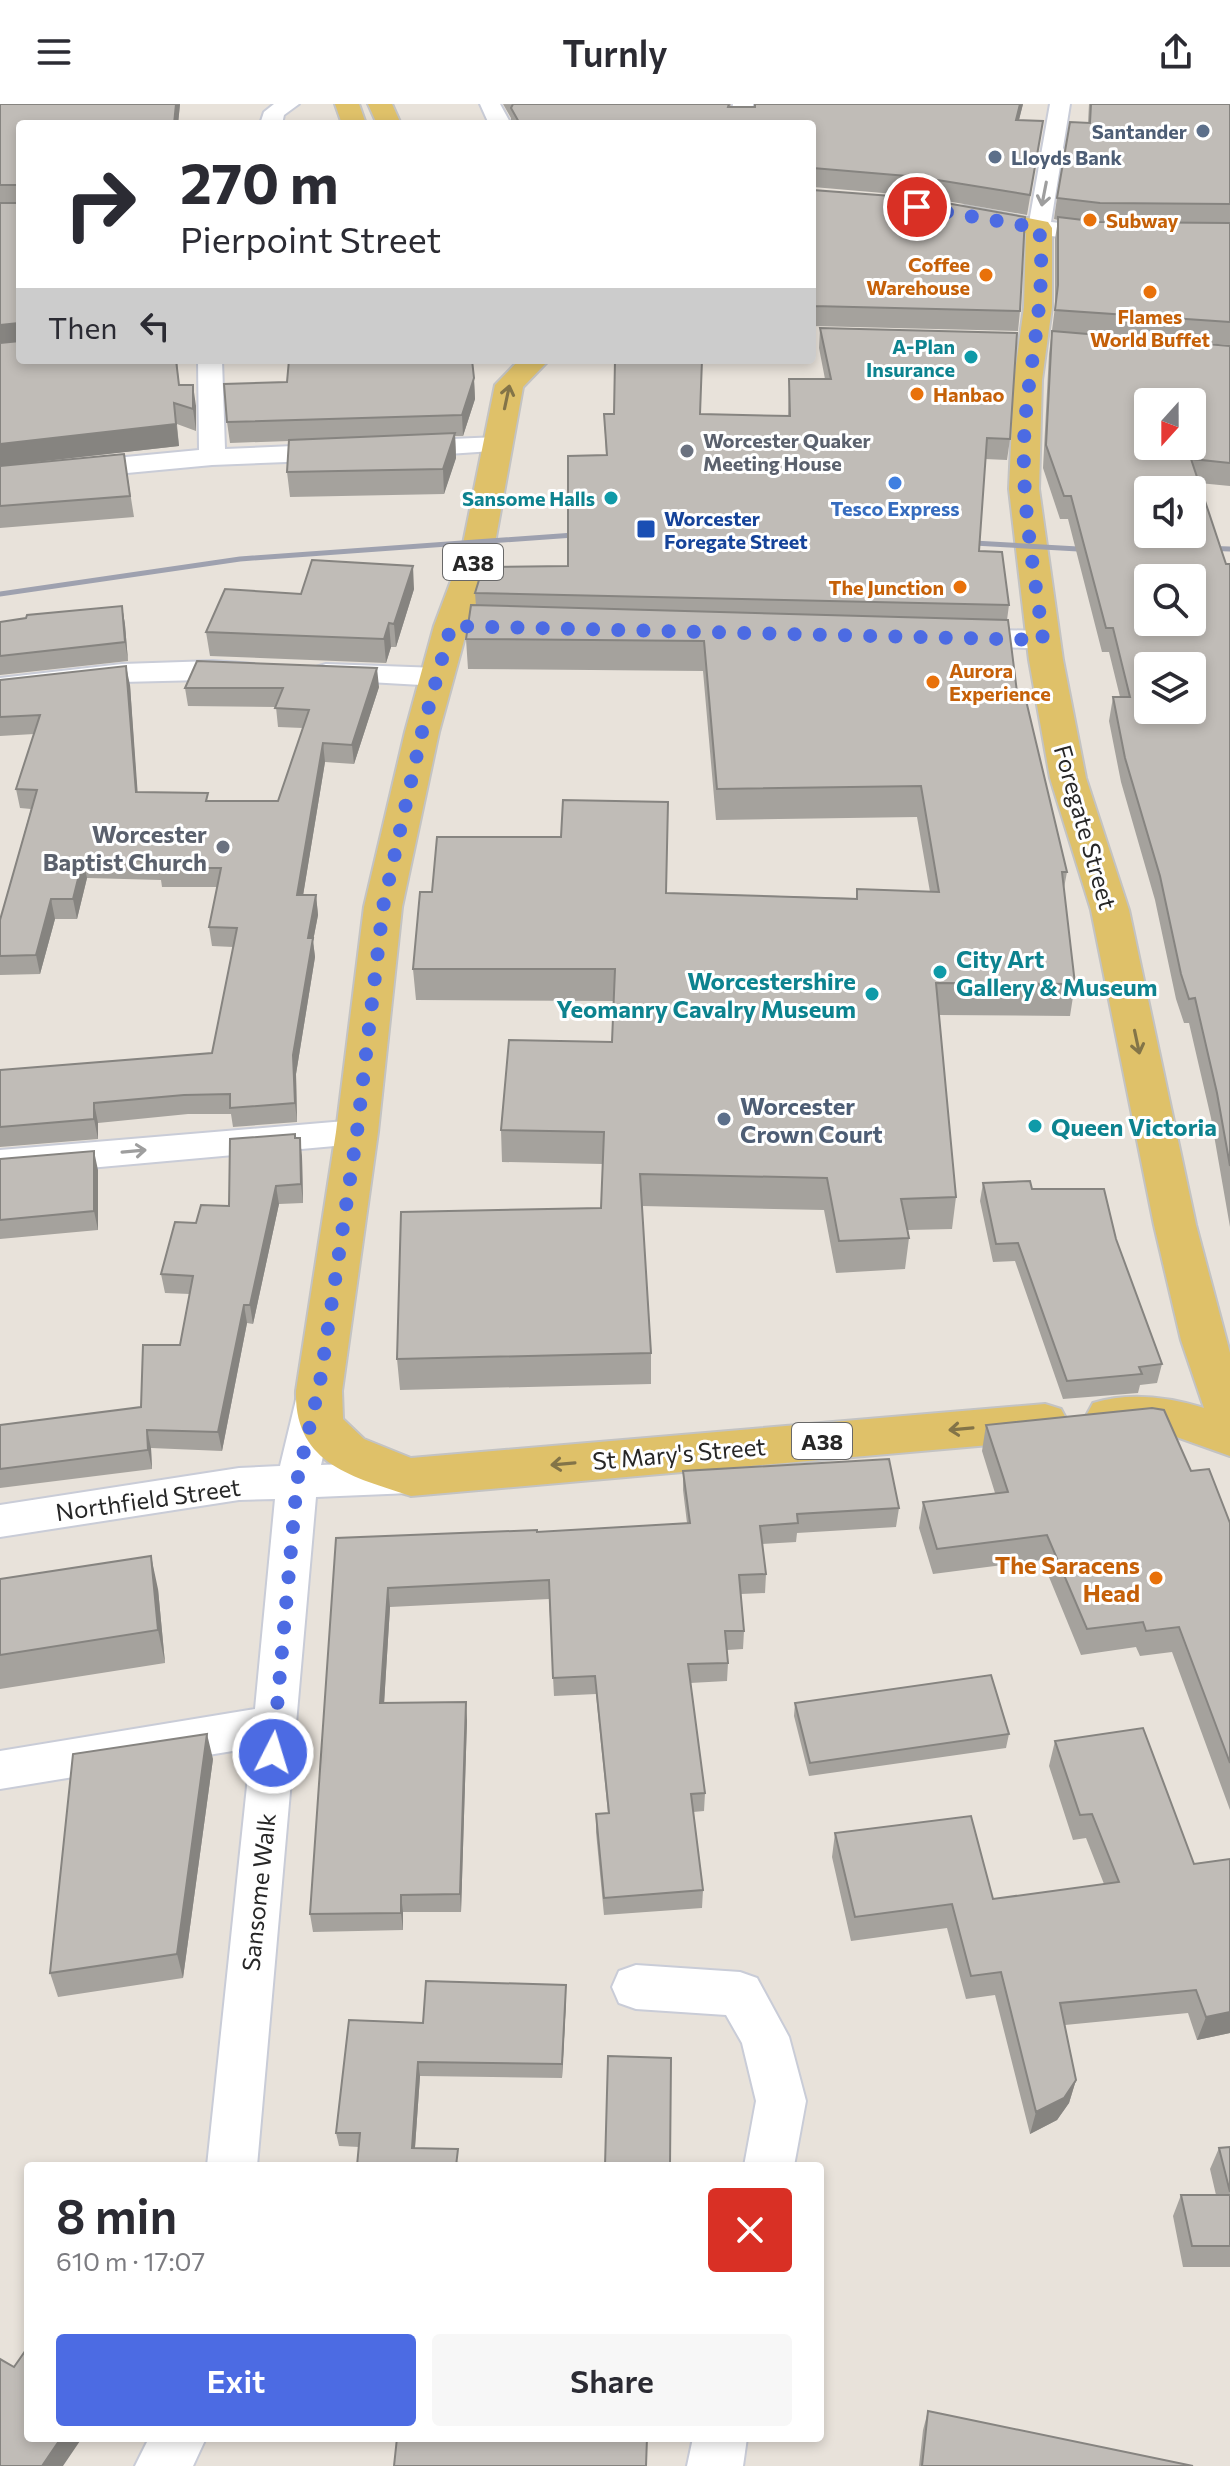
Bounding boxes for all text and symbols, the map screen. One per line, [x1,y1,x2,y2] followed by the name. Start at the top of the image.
[32,30,76,74] icon: menu
[562,30,668,74] text: Turnly
[1154,30,1198,74] icon: share
[1092,119,1187,143] place label: Santander
[1194,122,1212,140] marker: Santander
[1011,145,1122,169] place label: Lloyds Bank
[180,147,339,216] text: 270 m
[986,148,1004,166] marker: Lloyds Bank
[48,152,152,256] icon: right
[883,173,951,241] pin
[1036,180,1051,206] one-way arrow
[895,185,939,229] icon: arrive
[1106,208,1179,232] place label: Subway
[1081,211,1099,229] marker: Subway
[180,216,441,260] text: Pierpoint Street
[866,252,970,299] place label: Coffee Warehouse
[977,266,995,284] marker: Coffee Warehouse
[1141,283,1159,301] marker: Flames World Buffet
[133,304,177,348] icon: left
[1090,304,1210,351] place label: Flames World Buffet
[48,308,117,345] text: Then
[866,334,955,381] place label: A-Plan Insurance
[962,348,980,366] marker: A-Plan Insurance
[933,382,1004,406] place label: Hanbao
[500,385,515,410] one-way arrow
[908,385,926,403] marker: Hanbao
[1134,388,1206,460] north arrow
[1134,388,1206,724] map controls
[703,428,871,475] place label: Worcester Quaker Meeting House
[678,442,696,460] marker: Worcester Quaker Meeting House
[886,474,904,492] marker: Tesco Express
[1134,476,1206,548] button: sound
[462,486,595,510] place label: Sansome Halls
[602,489,620,507] marker: Sansome Halls
[831,496,959,520] place label: Tesco Express
[664,506,808,553] place label: Worcester Foregate Street
[635,518,657,540] marker: Worcester Foregate Street
[443,544,503,580] road number: A38
[1134,564,1206,636] button: search
[829,575,944,599] place label: The Junction
[951,578,969,596] marker: The Junction
[1134,652,1206,724] button: layers
[949,658,1051,705] place label: Aurora Experience
[924,673,942,691] marker: Aurora Experience
[1049,742,1123,913] street label: Foregate Street
[43,819,207,876] place label: Worcester Baptist Church
[214,838,232,856] marker: Worcester Baptist Church
[956,944,1158,1001] place label: City Art Gallery & Museum
[931,963,949,981] marker: City Art Gallery & Museum
[556,966,856,1023] place label: Worcestershire Yeomanry Cavalry Museum
[863,985,881,1003] marker: Worcestershire Yeomanry Cavalry Museum
[1131,1029,1146,1055] one-way arrow
[740,1091,883,1148] place label: Worcester Crown Court
[715,1110,733,1128] marker: Worcester Crown Court
[1051,1112,1217,1141] place label: Queen Victoria
[1026,1117,1044,1135] marker: Queen Victoria
[120,1144,146,1159] one-way arrow
[948,1422,975,1437] one-way arrow
[792,1423,852,1459] road number: A38
[591,1431,767,1475] street label: St Mary's Street
[550,1456,577,1471] one-way arrow
[54,1472,242,1526] street label: Northfield Street
[995,1550,1140,1607] place label: The Saracens Head
[1147,1569,1165,1587] marker: The Saracens Head
[231,1711,315,1795] position arrow
[235,1812,281,1972] street label: Sansome Walk
[56,2185,177,2244] text: 8 min
[708,2188,792,2272] button: close
[56,2245,205,2276] text: 610 m · 17:07
[56,2334,416,2426] button: Exit
[432,2334,792,2426] button: Share

